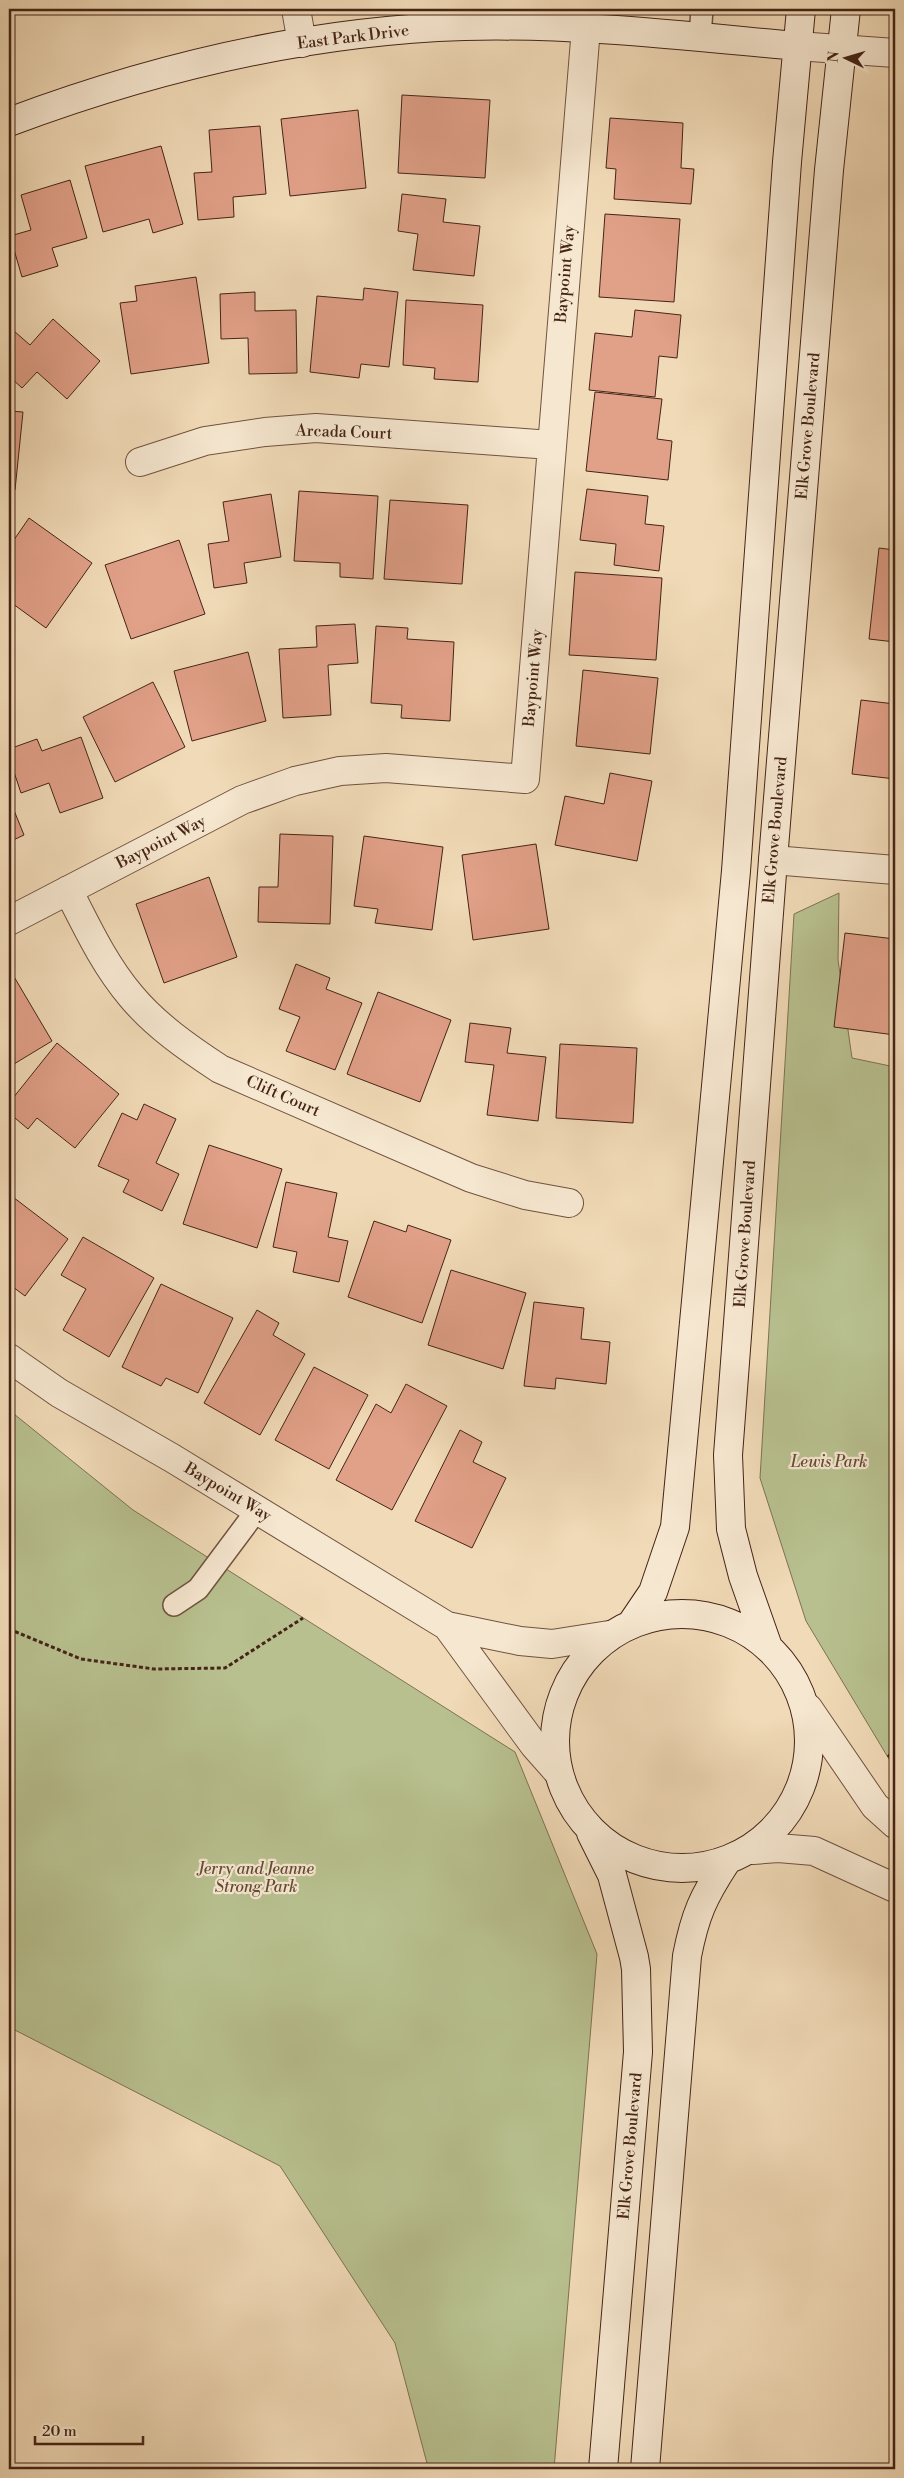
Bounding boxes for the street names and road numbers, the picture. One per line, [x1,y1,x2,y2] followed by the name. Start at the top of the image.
[296,20,410,54] street label: East Park Drive
[551,224,579,325] street label: Baypoint Way
[792,352,824,500] street label: Elk Grove Boulevard
[294,420,393,444] street label: Arcada Court
[519,628,547,729] street label: Baypoint Way
[759,756,791,904] street label: Elk Grove Boulevard
[112,811,210,874] street label: Baypoint Way
[243,1071,323,1121] street label: Clift Court
[730,1160,760,1308] street label: Elk Grove Boulevard
[180,1458,275,1526] street label: Baypoint Way
[614,2072,646,2220] street label: Elk Grove Boulevard

